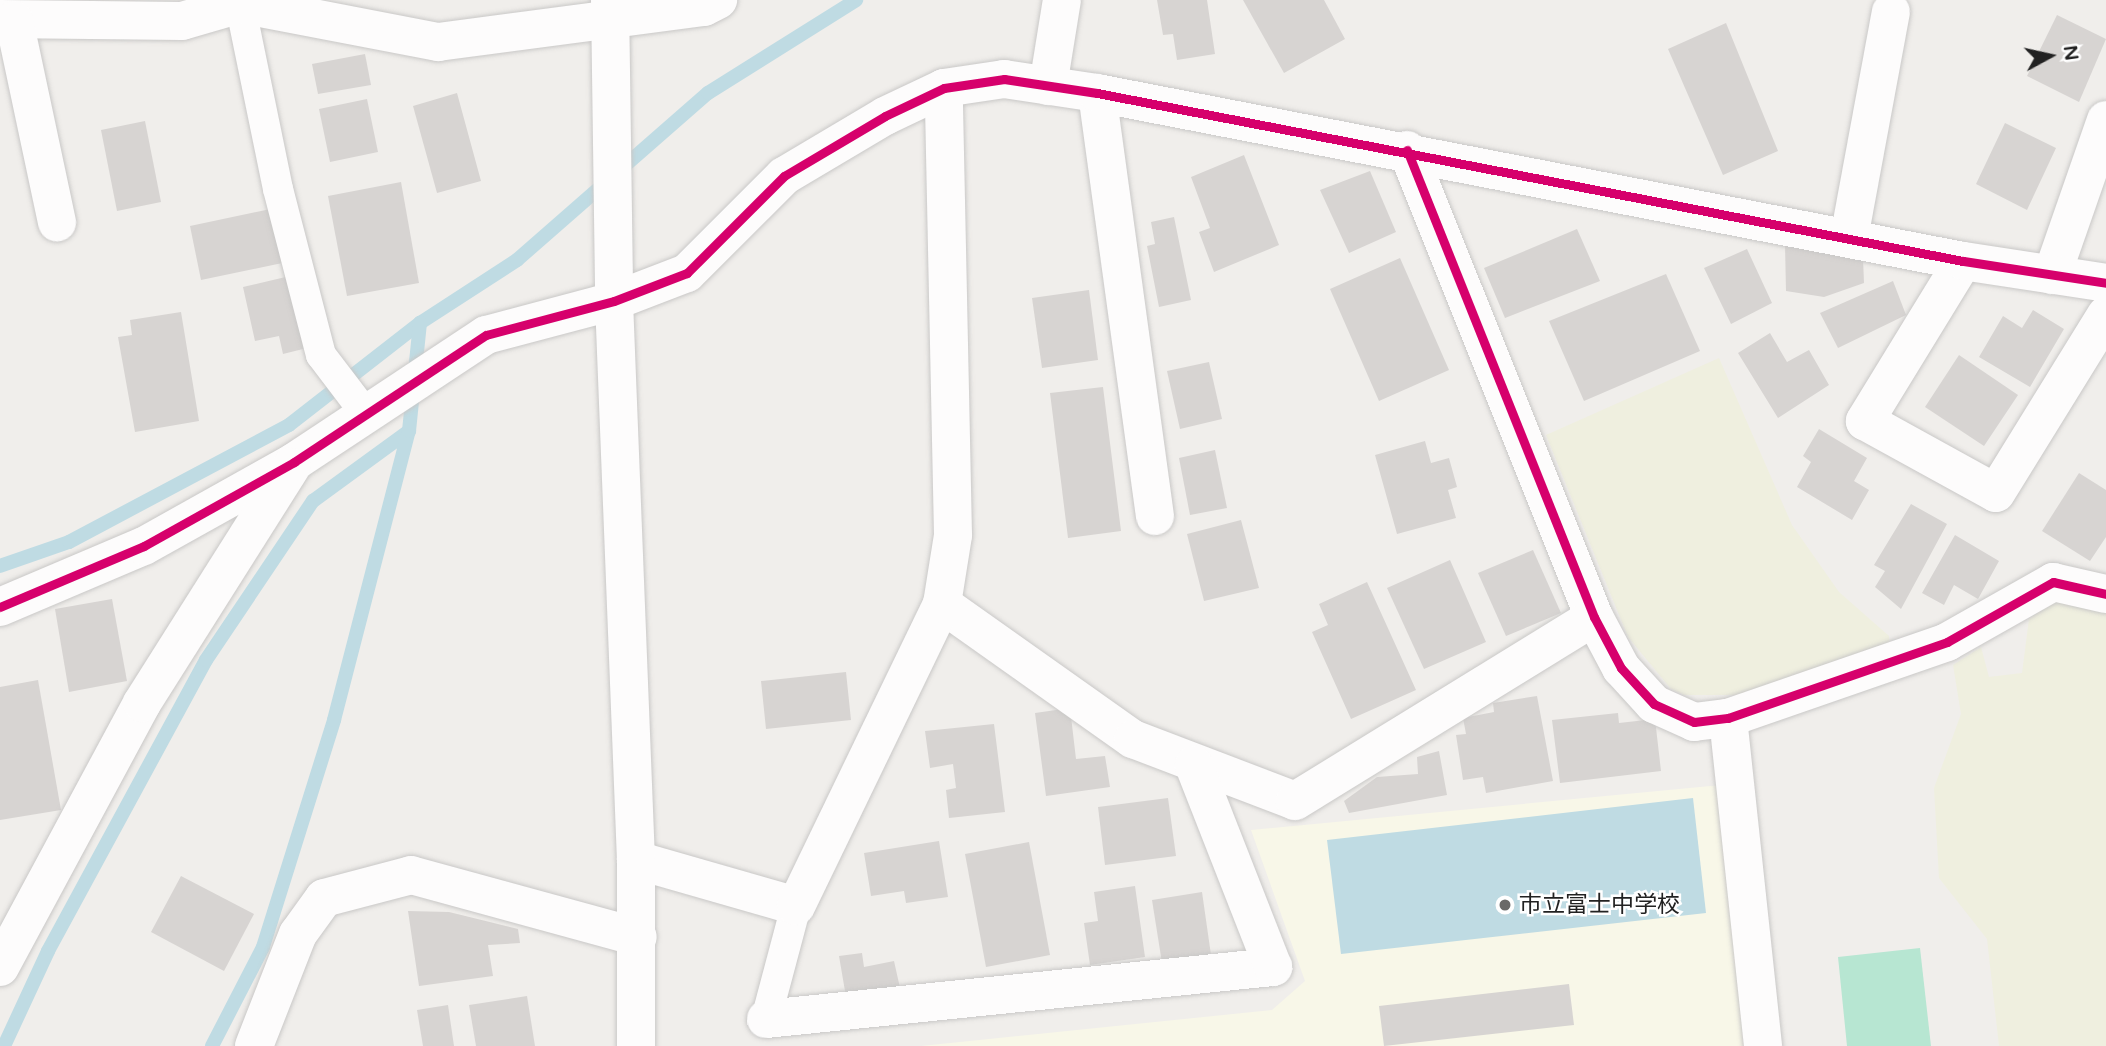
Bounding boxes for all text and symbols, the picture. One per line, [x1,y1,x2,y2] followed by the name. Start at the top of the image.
[2015,21,2085,91] north arrow
[2059,44,2083,62] text: N
[1519,891,1680,919] place label: 市立富士中学校
[1497,897,1513,913] marker: 市立富士中学校

